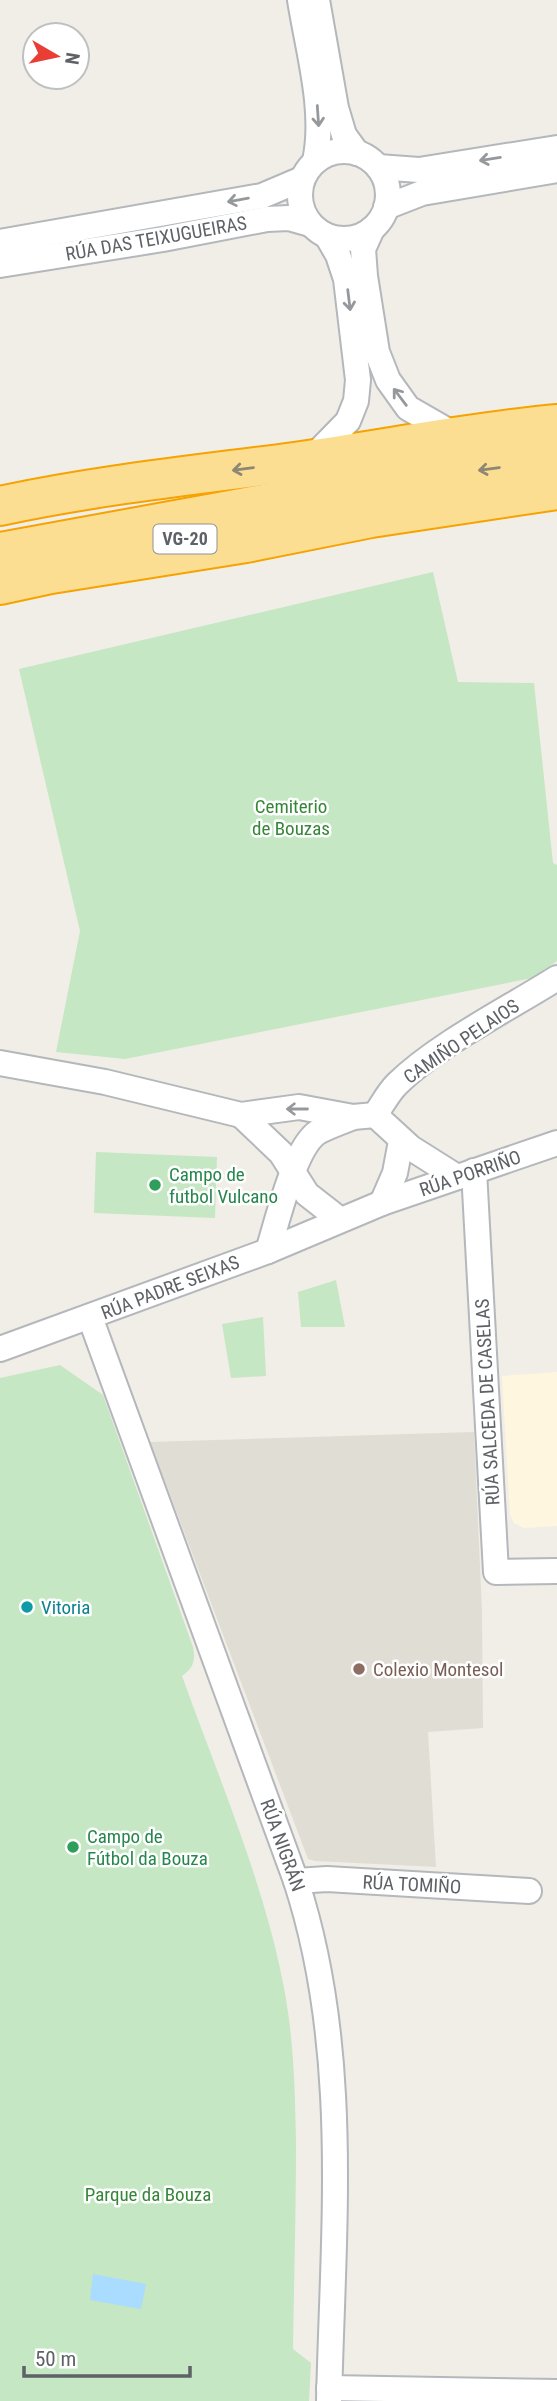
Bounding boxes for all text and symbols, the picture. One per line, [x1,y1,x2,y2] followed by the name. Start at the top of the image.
[21,21,91,91] north arrow
[60,51,85,66] text: N
[312,104,325,127] one-way arrow
[479,153,502,166] one-way arrow
[227,194,250,207] one-way arrow
[64,211,249,266] street label: RÚA DAS TEIXUGUEIRAS
[342,288,355,311] one-way arrow
[393,388,407,407] one-way arrow
[232,462,255,475] one-way arrow
[479,463,501,476] one-way arrow
[154,524,216,554] road number: VG-20
[252,795,330,840] park label: Cemiterio de Bouzas
[399,994,524,1089] street label: CAMIÑO PELAIOS
[286,1102,309,1116] one-way arrow
[416,1145,524,1202] street label: RÚA PORRIÑO
[169,1163,278,1208] place label: Campo de futbol Vulcano
[147,1177,163,1193] marker: Campo de futbol Vulcano
[98,1250,243,1324] street label: RÚA PADRE SEIXAS
[471,1298,504,1506] street label: RÚA SALCEDA DE CASELAS
[41,1596,90,1619] place label: Vitoria
[19,1599,35,1615] marker: Vitoria
[373,1658,503,1681] place label: Colexio Montesol
[351,1661,367,1677] marker: Colexio Montesol
[255,1796,310,1894] street label: RÚA NIGRÁN
[87,1825,208,1870] place label: Campo de Fútbol da Bouza
[65,1839,81,1855] marker: Campo de Fútbol da Bouza
[362,1870,462,1899] street label: RÚA TOMIÑO
[85,2183,211,2206] park label: Parque da Bouza
[24,2334,191,2378] scale bar
[35,2347,76,2371] text: 50 m

